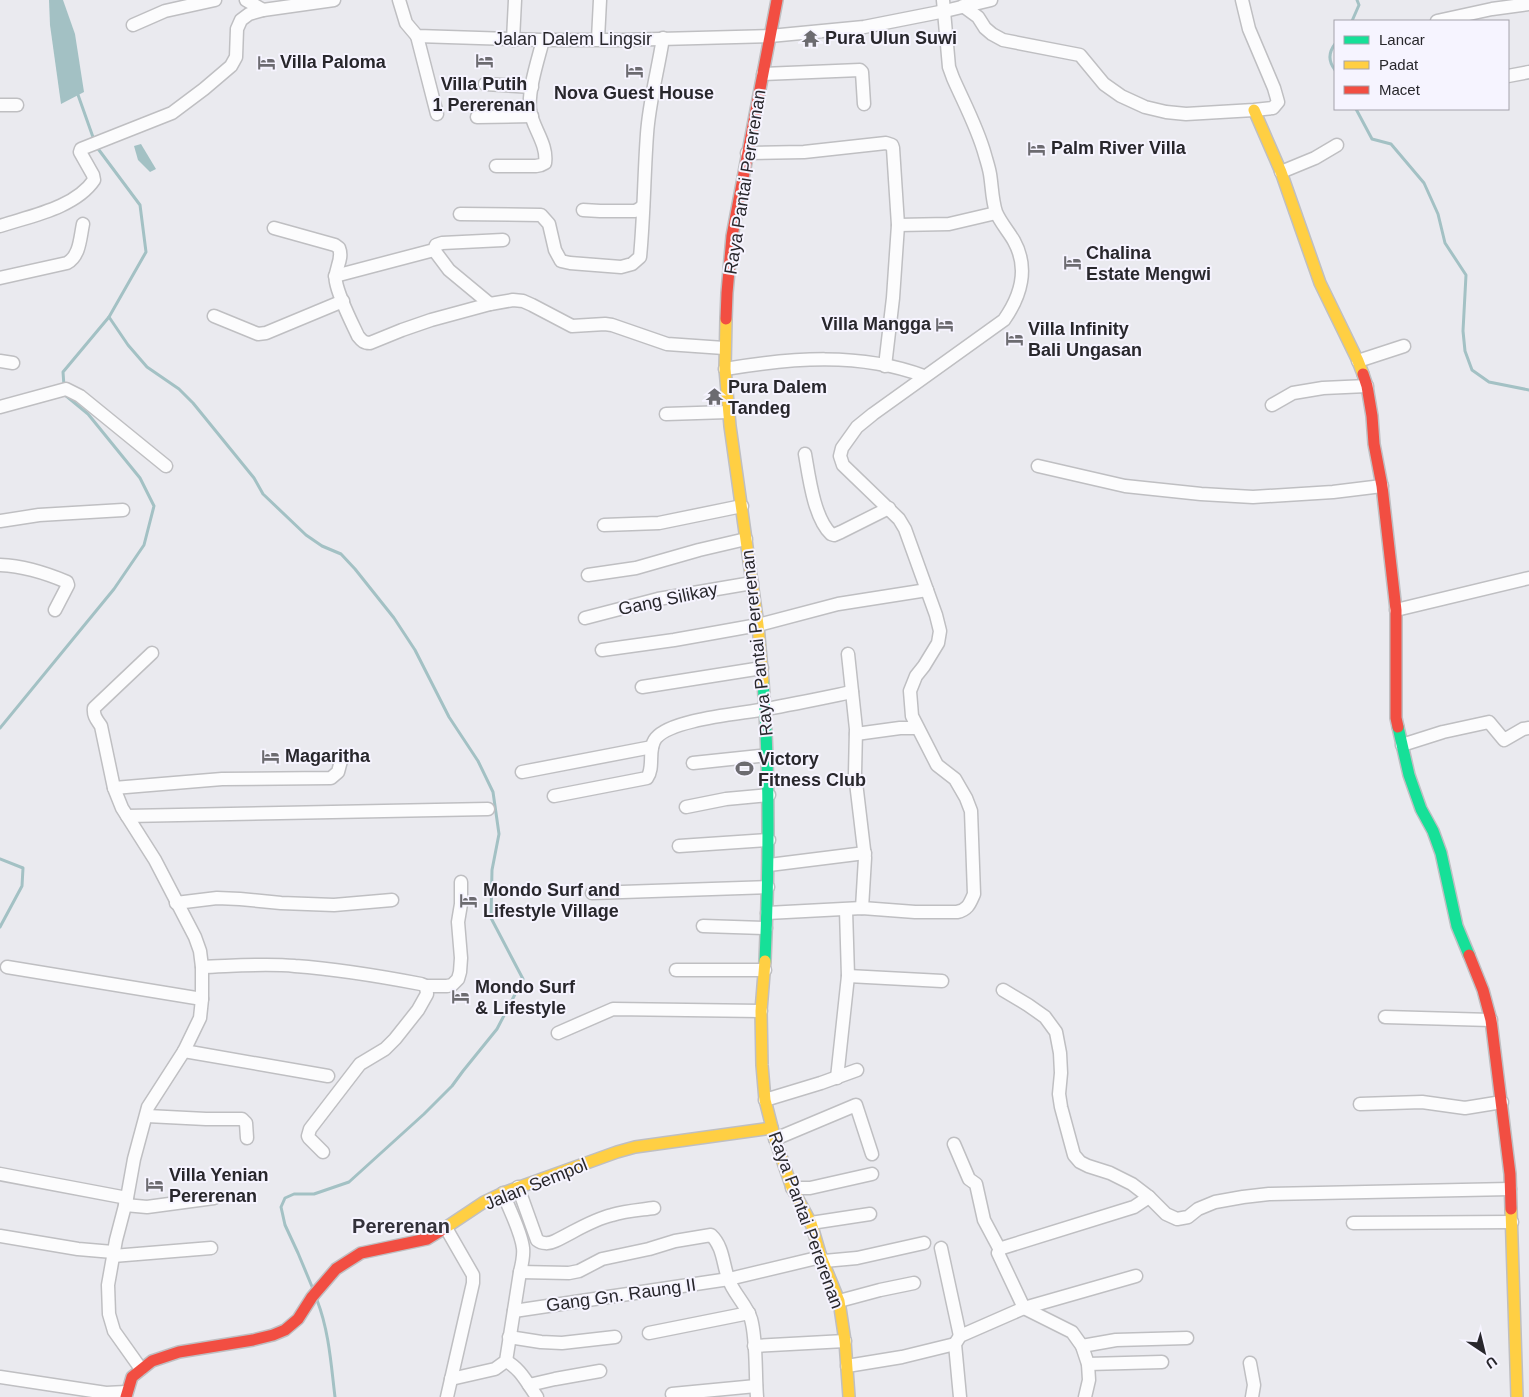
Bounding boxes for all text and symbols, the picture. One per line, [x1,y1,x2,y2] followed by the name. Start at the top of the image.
[1334,20,1509,110] legend
[801,28,821,48] temple icon: Pura Ulun Suwi
[825,28,957,48] place label: Pura Ulun Suwi
[494,29,652,49] street label: Jalan Dalem Lingsir
[1379,31,1425,48] text: Lancar
[474,51,494,71] hotel icon: Villa Putih 1 Pererenan
[256,52,276,72] hotel icon: Villa Paloma
[280,52,387,72] place label: Villa Paloma
[1379,56,1419,73] text: Padat
[624,60,644,80] hotel icon: Nova Guest House
[432,74,536,115] place label: Villa Putih 1 Pererenan
[1379,81,1421,98] text: Macet
[554,83,714,103] place label: Nova Guest House
[720,88,770,276] street label: Raya Pantai Pererenan
[1027,138,1047,158] hotel icon: Palm River Villa
[1051,138,1187,158] place label: Palm River Villa
[1086,243,1211,284] place label: Chalina Estate Mengwi
[1062,253,1082,273] hotel icon: Chalina Estate Mengwi
[821,314,932,334] place label: Villa Mangga
[935,314,955,334] hotel icon: Villa Mangga
[1028,319,1142,360] place label: Villa Infinity Bali Ungasan
[1004,329,1024,349] hotel icon: Villa Infinity Bali Ungasan
[728,377,827,418] place label: Pura Dalem Tandeg
[704,387,724,407] temple icon: Pura Dalem Tandeg
[737,549,777,737] street label: Raya Pantai Pererenan
[616,579,720,619] street label: Gang Silikay
[261,746,281,766] hotel icon: Magaritha
[285,746,371,766] place label: Magaritha
[758,749,866,790] place label: Victory Fitness Club
[734,759,754,779] sports icon: Victory Fitness Club
[483,880,620,921] place label: Mondo Surf and Lifestyle Village
[459,890,479,910] hotel icon: Mondo Surf and Lifestyle Village
[475,977,576,1018] place label: Mondo Surf & Lifestyle
[451,987,471,1007] hotel icon: Mondo Surf & Lifestyle
[765,1129,847,1311] street label: Raya Pantai Pererenan
[482,1154,590,1214] street label: Jalan Sempol
[169,1165,268,1206] place label: Villa Yenian Pererenan
[145,1175,165,1195] hotel icon: Villa Yenian Pererenan
[352,1215,450,1237] district label: Pererenan
[545,1275,697,1315] street label: Gang Gn. Raung II
[1459,1327,1509,1377] north arrow
[1483,1353,1500,1372] text: U

